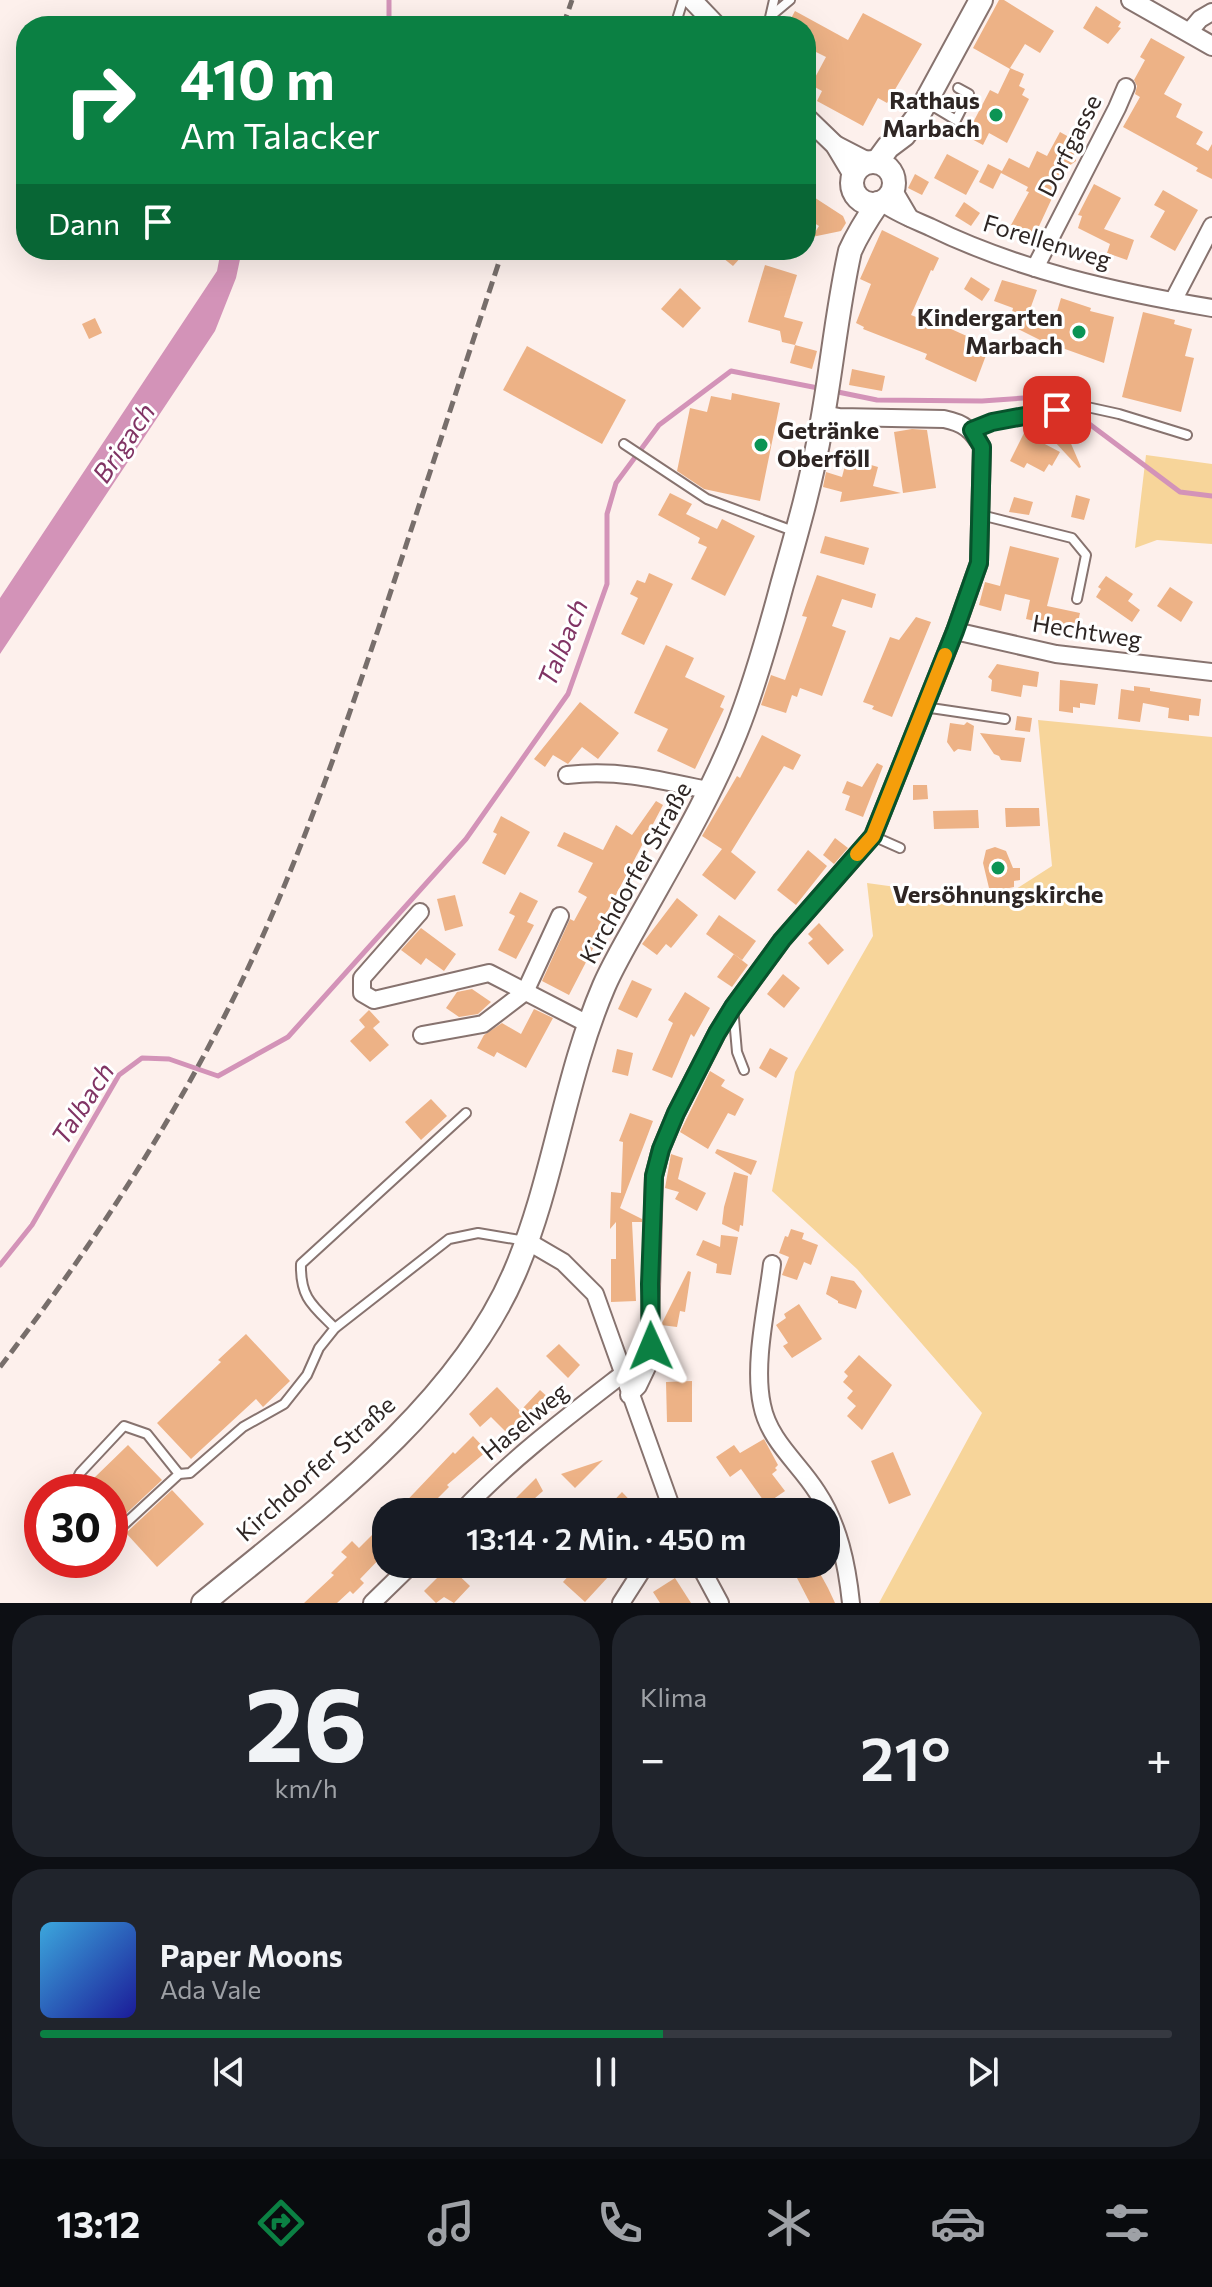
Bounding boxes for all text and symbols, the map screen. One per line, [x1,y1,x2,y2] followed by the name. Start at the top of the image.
[180,43,335,112] text: 410 m
[48,48,152,152] icon: right
[882,85,980,142] place label: Rathaus Marbach
[1031,89,1107,201] street label: Dorfgasse
[987,106,1005,124] marker: Rathaus Marbach
[180,112,380,156] text: Am Talacker
[136,200,180,244] icon: arrive
[48,204,120,241] text: Dann
[980,207,1115,274] street label: Forellenweg
[917,302,1063,359] place label: Kindergarten Marbach
[1070,323,1088,341] marker: Kindergarten Marbach
[1023,376,1091,444] pin
[1035,388,1079,432] icon: arrive
[85,397,161,488] water label: Brigach
[777,415,879,472] place label: Getränke Oberföll
[752,436,770,454] marker: Getränke Oberföll
[530,594,593,691] water label: Talbach
[1030,608,1144,653] street label: Hechtweg
[573,776,697,968] street label: Kirchdorfer Straße
[989,859,1007,877] marker: Versöhnungskirche
[893,879,1103,908] place label: Versöhnungskirche
[44,1056,120,1150] water label: Talbach
[609,1304,693,1388] position arrow
[475,1376,573,1466] street label: Haselweg
[230,1389,400,1547] street label: Kirchdorfer Straße
[24,1474,128,1578] speed limit sign: 30
[466,1519,746,1556] text: 13:14 · 2 Min. · 450 m
[245,1656,367,1783] text: 26
[640,1681,707,1712] text: Klima
[860,1720,951,1793] text: 21°
[640,1730,665,1784] text: −
[1146,1730,1172,1784] text: +
[274,1772,338,1803] text: km/h
[160,1936,343,1973] text: Paper Moons
[160,1973,261,2004] text: Ada Vale
[207,2050,251,2094] icon: previous
[584,2050,628,2094] icon: pause
[961,2050,1005,2094] icon: next
[253,2195,309,2251] icon: directions
[423,2195,479,2251] icon: music
[592,2195,648,2251] icon: phone
[761,2195,817,2251] icon: climate
[930,2195,986,2251] icon: car
[1099,2195,1155,2251] icon: filters
[57,2201,140,2245] text: 13:12

